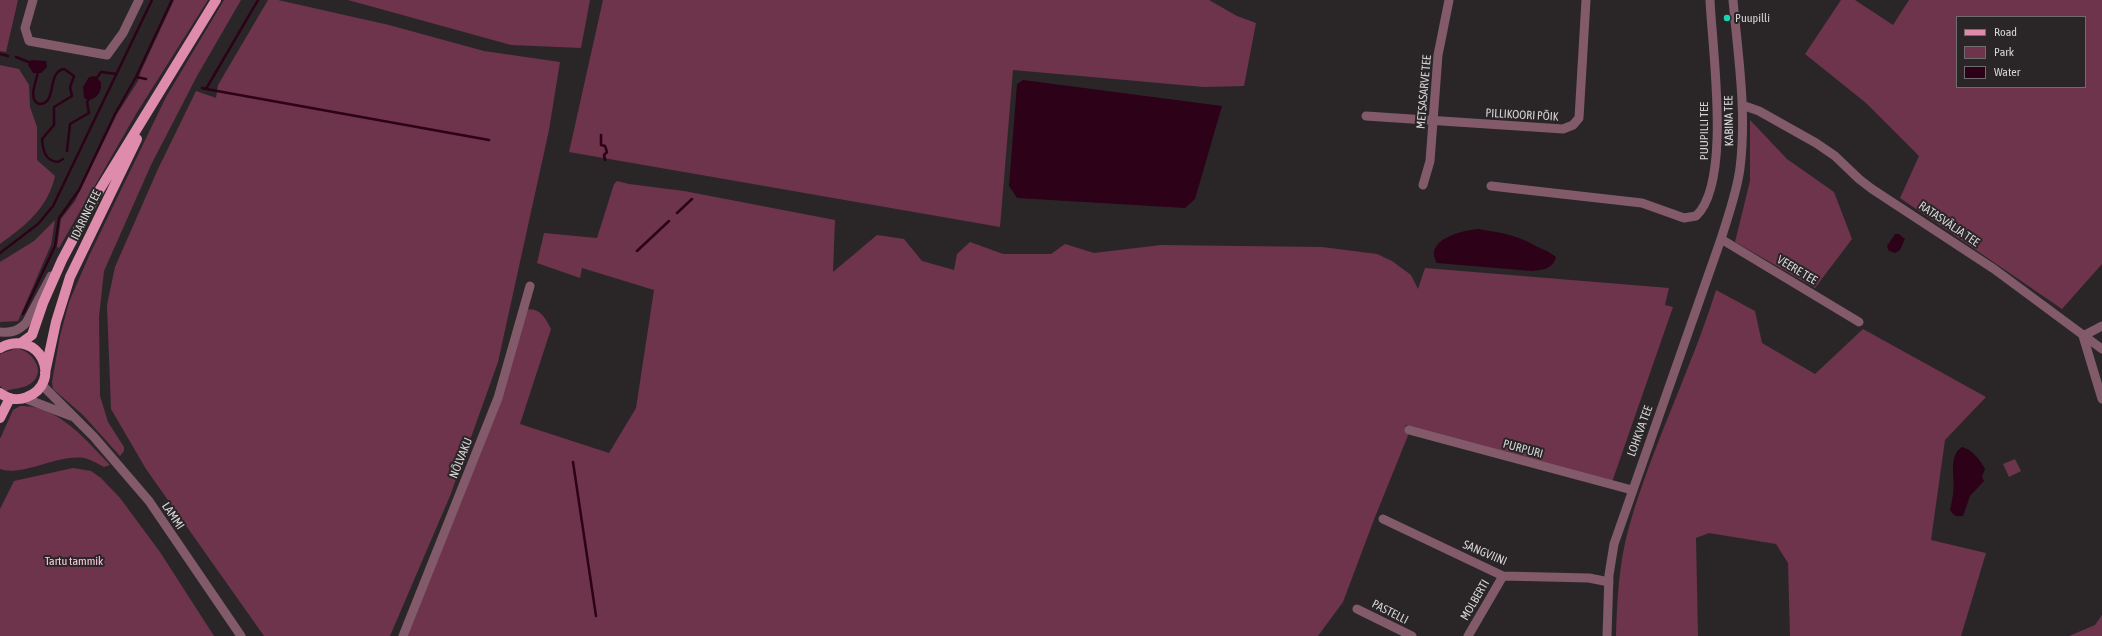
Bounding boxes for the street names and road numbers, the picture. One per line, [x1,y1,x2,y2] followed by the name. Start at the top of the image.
[1414,54,1434,130] street label: METSASARVE TEE
[1721,96,1737,146] street label: KABINA TEE
[1697,102,1711,160] street label: PUUPILLI TEE
[1485,106,1559,124] street label: PILLIKOORI PÕIK
[68,188,104,242] street label: IDARINGTEE
[1916,198,1982,250] street label: RATASVÄLJA TEE
[1774,252,1820,288] street label: VEERE TEE
[1624,404,1656,458] street label: LOHKVA TEE
[446,436,476,480] street label: NÕLVAKU
[1501,437,1545,461] street label: PURPURI
[159,500,187,532] street label: LAMMI
[1461,537,1509,569] street label: SANGVIINI
[1458,577,1492,623] street label: MOLBERTI
[1369,597,1411,627] street label: PASTELLI

